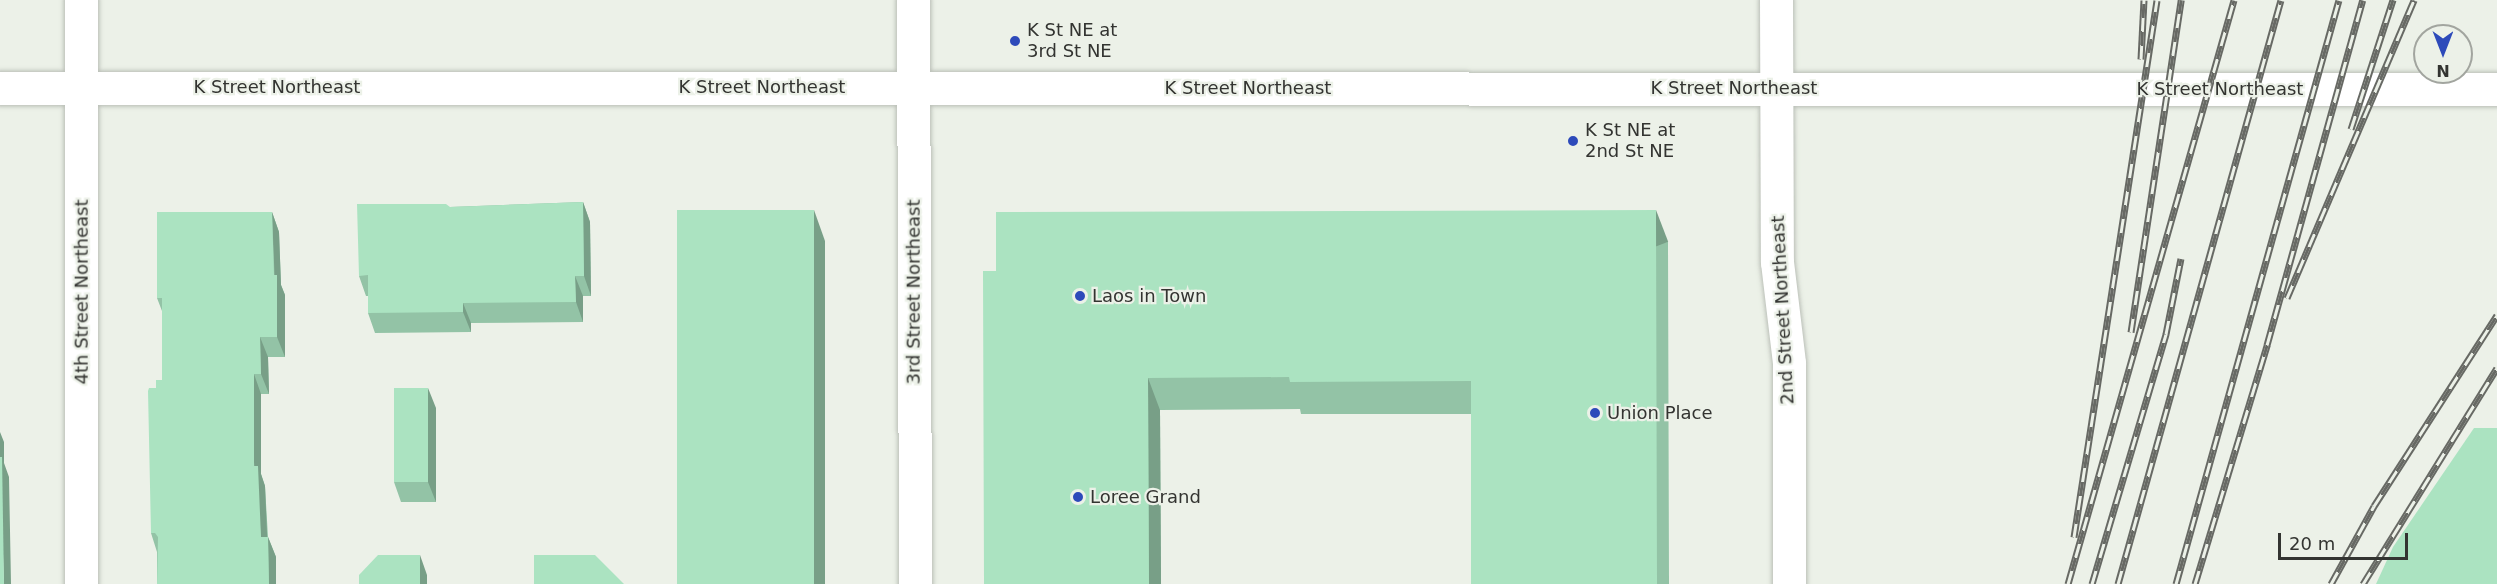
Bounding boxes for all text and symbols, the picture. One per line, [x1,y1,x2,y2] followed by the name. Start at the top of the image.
[1027,20,1117,63] place label: K St NE at 3rd St NE
[2413,24,2473,84] north arrow
[1008,34,1022,48] marker: K St NE at 3rd St NE
[2436,61,2450,80] text: N
[194,76,360,98] street label: K Street Northeast
[679,76,845,98] street label: K Street Northeast
[1165,77,1331,99] street label: K Street Northeast
[1651,77,1817,99] street label: K Street Northeast
[2137,78,2303,100] street label: K Street Northeast
[1585,120,1675,162] place label: K St NE at 2nd St NE
[1566,134,1580,148] marker: K St NE at 2nd St NE
[71,200,93,384] street label: 4th Street Northeast
[903,200,925,384] street label: 3rd Street Northeast
[1767,215,1799,405] street label: 2nd Street Northeast
[1092,285,1206,307] place label: Laos in Town
[1073,289,1087,303] marker: Laos in Town
[1607,402,1713,424] place label: Union Place
[1588,406,1602,420] marker: Union Place
[1090,486,1201,508] place label: Loree Grand
[1071,490,1085,504] marker: Loree Grand
[2281,521,2412,559] scale bar
[2289,533,2335,554] text: 20 m

